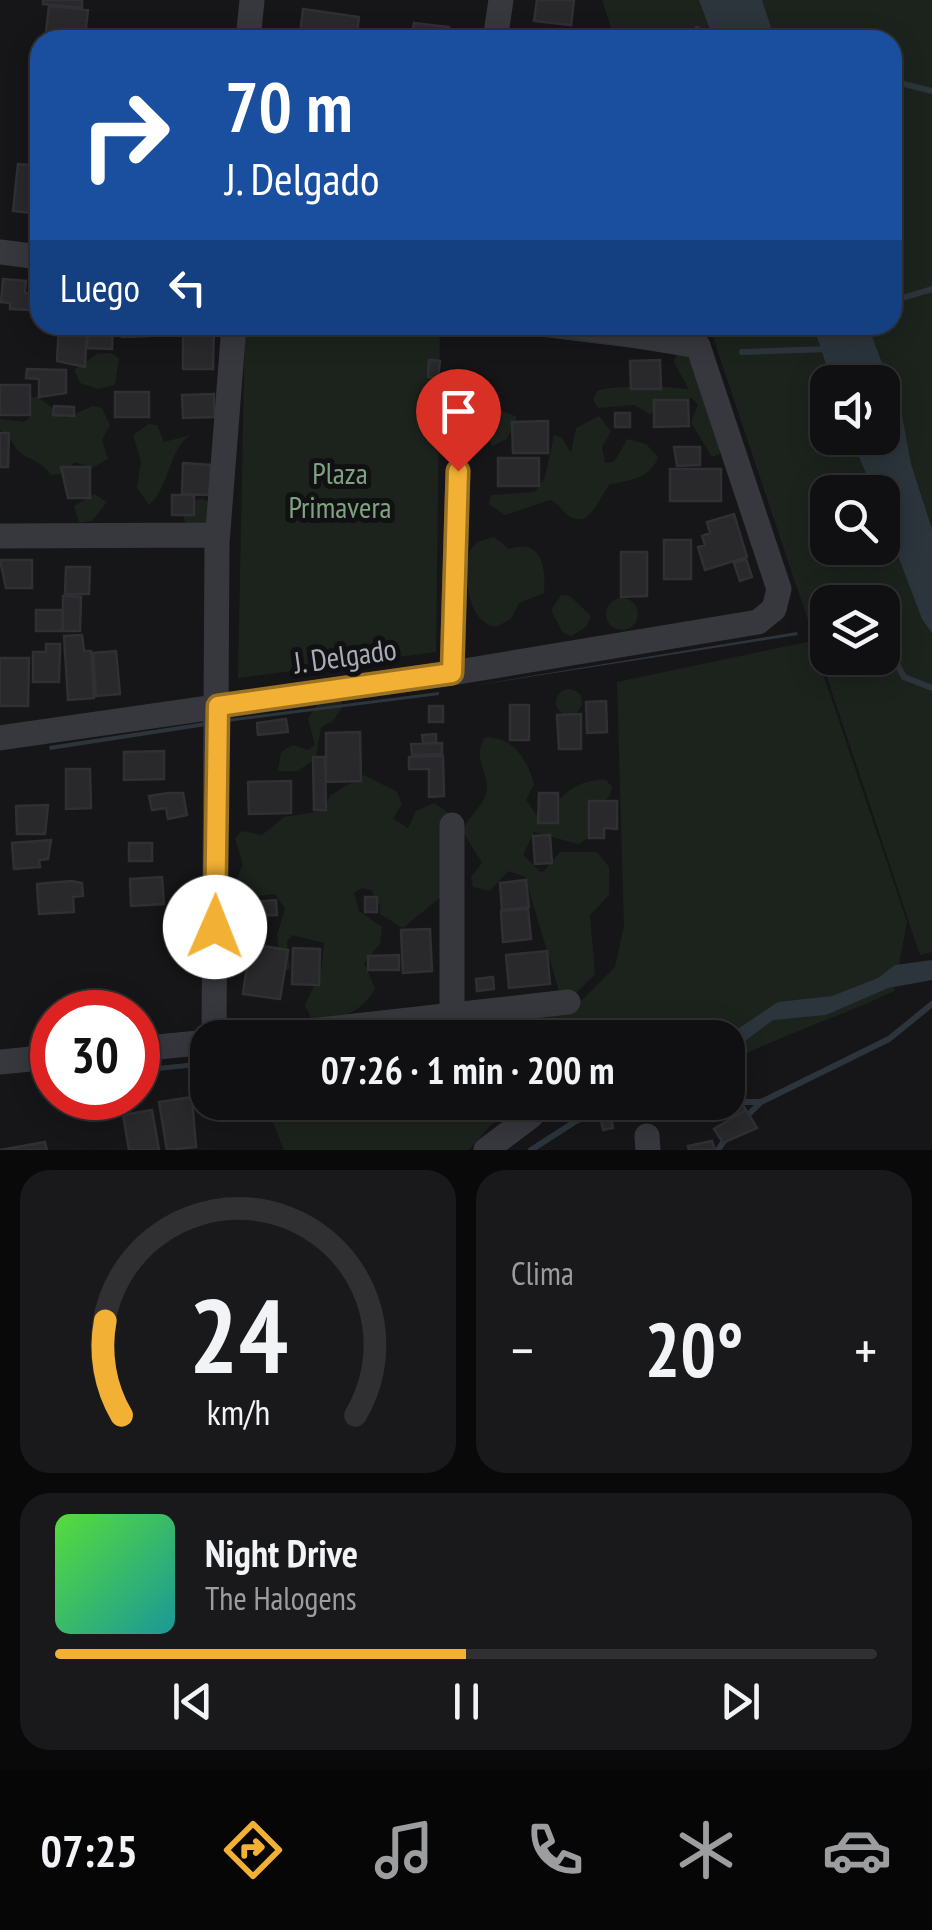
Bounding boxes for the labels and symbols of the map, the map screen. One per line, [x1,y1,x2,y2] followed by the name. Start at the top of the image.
[416,369,501,472] pin
[288,453,392,526] park label: Plaza Primavera
[290,629,399,682] street label: J. Delgado
[163,875,267,979] position arrow
[30,990,160,1120] speed limit sign: 30

